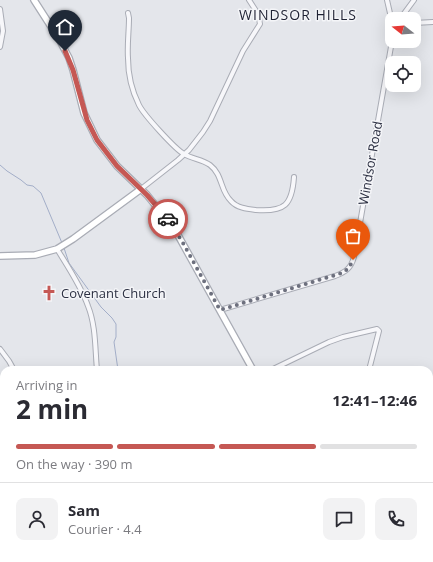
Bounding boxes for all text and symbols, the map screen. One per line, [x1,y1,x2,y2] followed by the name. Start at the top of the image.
[239,5,357,24] district label: WINDSOR HILLS
[48,10,82,51] pin
[385,12,421,48] north arrow
[385,12,421,92] map controls
[54,16,76,38] icon: home
[385,56,421,92] button: locate
[354,120,386,206] street label: Windsor Road
[148,199,188,239] courier
[157,208,179,230] icon: car
[336,219,370,260] pin
[342,225,364,247] icon: bag
[40,284,58,302] church icon: Covenant Church
[61,284,166,302] place label: Covenant Church
[16,376,78,394] text: Arriving in
[332,390,417,410] text: 12:41–12:46
[16,391,88,427] text: 2 min
[16,455,132,473] text: On the way · 390 m
[16,498,58,540] button: person
[323,498,365,540] button: chat
[375,498,417,540] button: phone
[68,500,100,520] text: Sam
[68,520,142,538] text: Courier · 4.4

